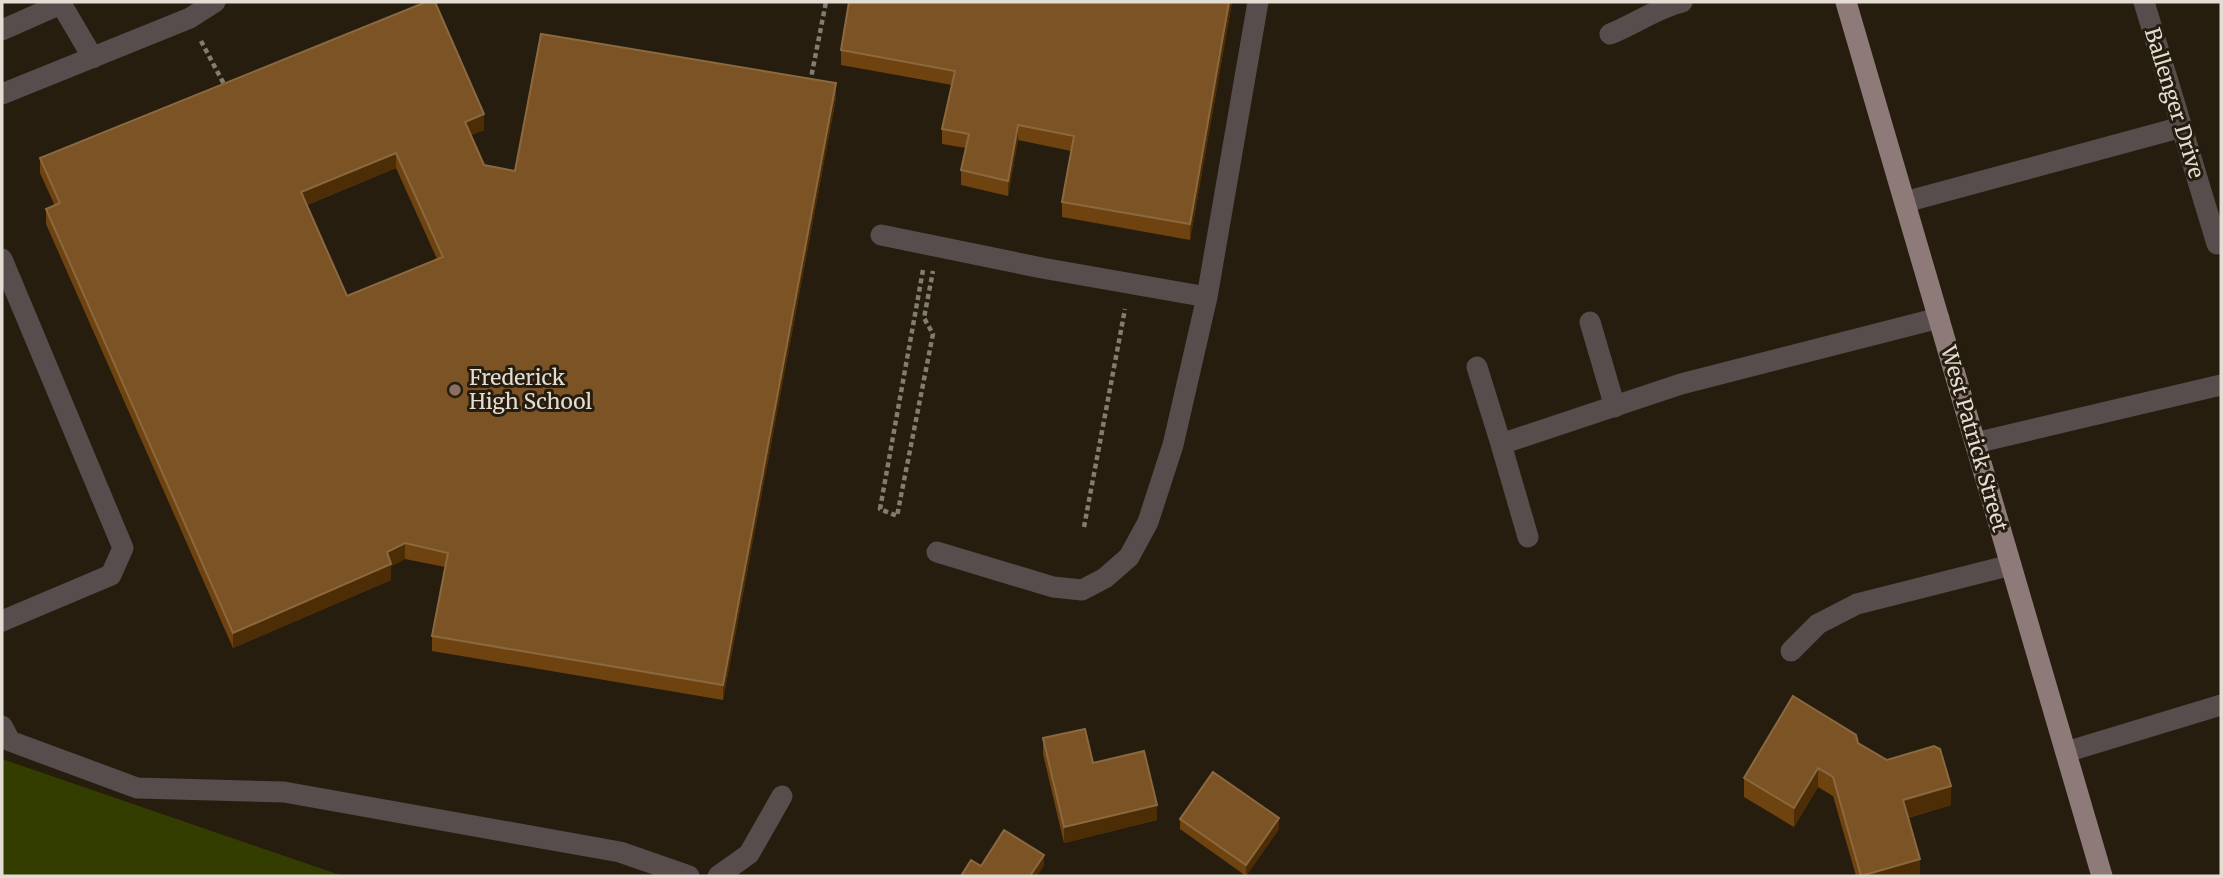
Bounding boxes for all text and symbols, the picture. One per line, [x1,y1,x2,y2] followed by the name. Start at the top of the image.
[2139,24,2210,181] street label: Ballenger Drive
[1935,342,2014,535] street label: West Patrick Street
[469,364,592,415] place label: Frederick High School
[447,382,463,398] marker: Frederick High School

